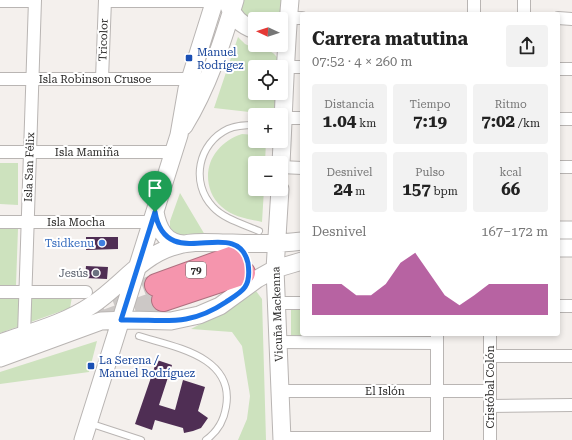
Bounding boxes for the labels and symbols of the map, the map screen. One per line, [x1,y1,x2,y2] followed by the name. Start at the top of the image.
[248,12,288,52] north arrow
[96,18,111,62] street label: Tricolor
[197,46,243,72] place label: Manuel Rodrígez
[184,53,194,63] marker: Manuel Rodrígez
[39,73,151,86] street label: Isla Robinson Crusoe
[22,131,37,202] street label: Isla San Félix
[55,146,119,159] street label: Isla Mamiña
[138,171,172,212] pin
[47,216,105,229] street label: Isla Mocha
[45,237,94,250] place label: Tsidkenu
[97,238,107,248] marker: Tsidkenu
[186,262,206,278] road number: 79
[269,266,286,362] street label: Vicuña Mackenna
[59,267,88,280] place label: Jesús
[91,268,101,278] marker: Jesús
[484,345,497,429] street label: Cristóbal Colón
[99,354,195,380] place label: La Serena / Manuel Rodríguez
[86,361,96,371] marker: La Serena / Manuel Rodríguez
[365,385,405,398] street label: El Islón

